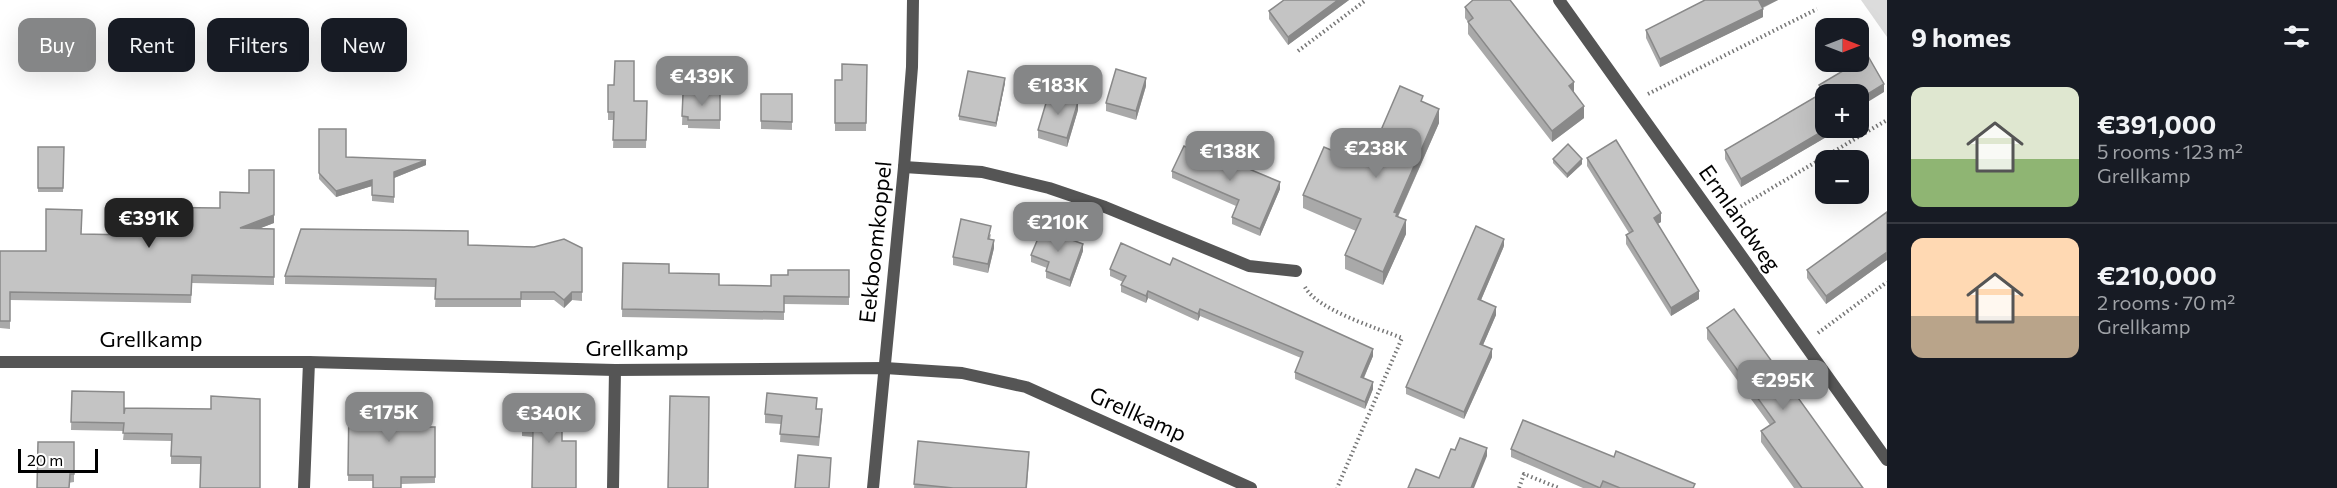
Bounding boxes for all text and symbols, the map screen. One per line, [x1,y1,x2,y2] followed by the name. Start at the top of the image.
[18,18,96,72] chip: Buy
[108,18,195,72] chip: Rent
[207,18,309,72] chip: Filters
[321,18,407,72] chip: New
[1815,18,1869,72] north arrow
[1815,18,1869,204] map controls
[2280,20,2313,53] icon: filters
[1911,21,2011,52] text: 9 homes
[660,56,744,107] pin: €439K
[670,63,734,87] text: €439K
[1016,65,1100,116] pin: €183K
[1028,72,1089,96] text: €183K
[1815,84,1869,138] button: +
[2097,108,2216,139] text: €391,000
[1959,111,2031,183] icon: home
[1334,128,1418,179] pin: €238K
[1188,131,1272,182] pin: €138K
[1344,135,1408,159] text: €238K
[1199,138,1261,162] text: €138K
[2097,139,2243,163] text: 5 rooms · 123 m²
[1815,150,1869,204] button: −
[1694,159,1787,276] street label: Ermlandweg
[853,160,896,324] street label: Eekboomkoppel
[2097,163,2191,187] text: Grellkamp
[107,198,191,249] pin: €391K
[1016,202,1100,253] pin: €210K
[118,205,180,229] text: €391K
[1027,209,1089,233] text: €210K
[2097,259,2217,290] text: €210,000
[1959,262,2031,334] icon: home
[2097,290,2235,314] text: 2 rooms · 70 m²
[2097,314,2191,338] text: Grellkamp
[100,325,202,352] street label: Grellkamp
[586,334,688,361] street label: Grellkamp
[1741,360,1825,411] pin: €295K
[1751,367,1815,391] text: €295K
[1086,380,1191,447] street label: Grellkamp
[347,392,431,443] pin: €175K
[507,393,591,444] pin: €340K
[359,399,419,423] text: €175K
[516,400,582,424] text: €340K
[18,446,98,474] scale bar
[27,450,63,469] text: 20 m

